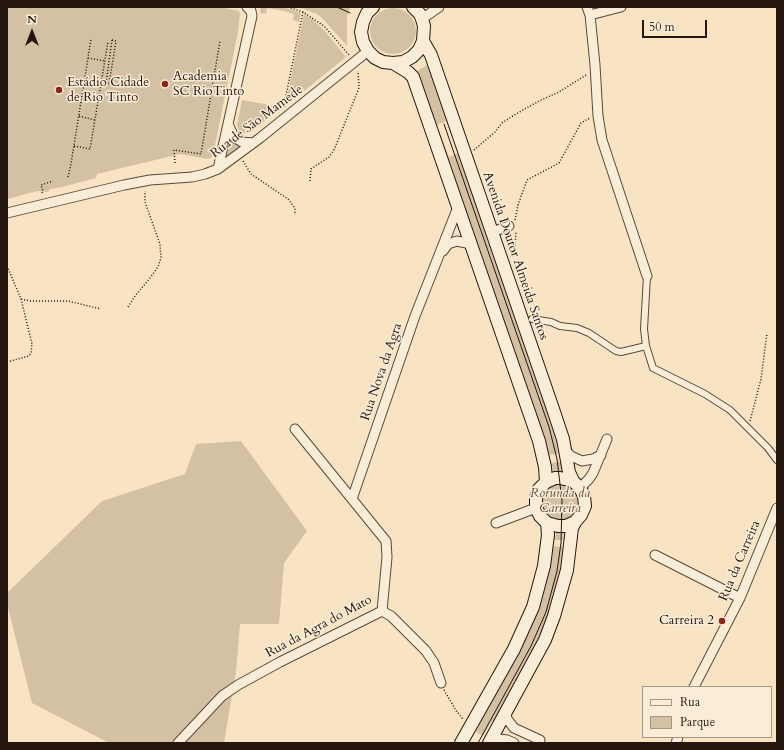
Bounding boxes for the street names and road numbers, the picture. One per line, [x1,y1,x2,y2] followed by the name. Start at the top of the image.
[208,82,306,162] street label: Rua de São Mamede
[479,170,551,342] street label: Avenida Doutor Almeida Santos
[358,321,406,423] street label: Rua Nova da Agra
[716,518,764,604] street label: Rua da Carreira
[263,592,375,662] street label: Rua da Agra do Mato

